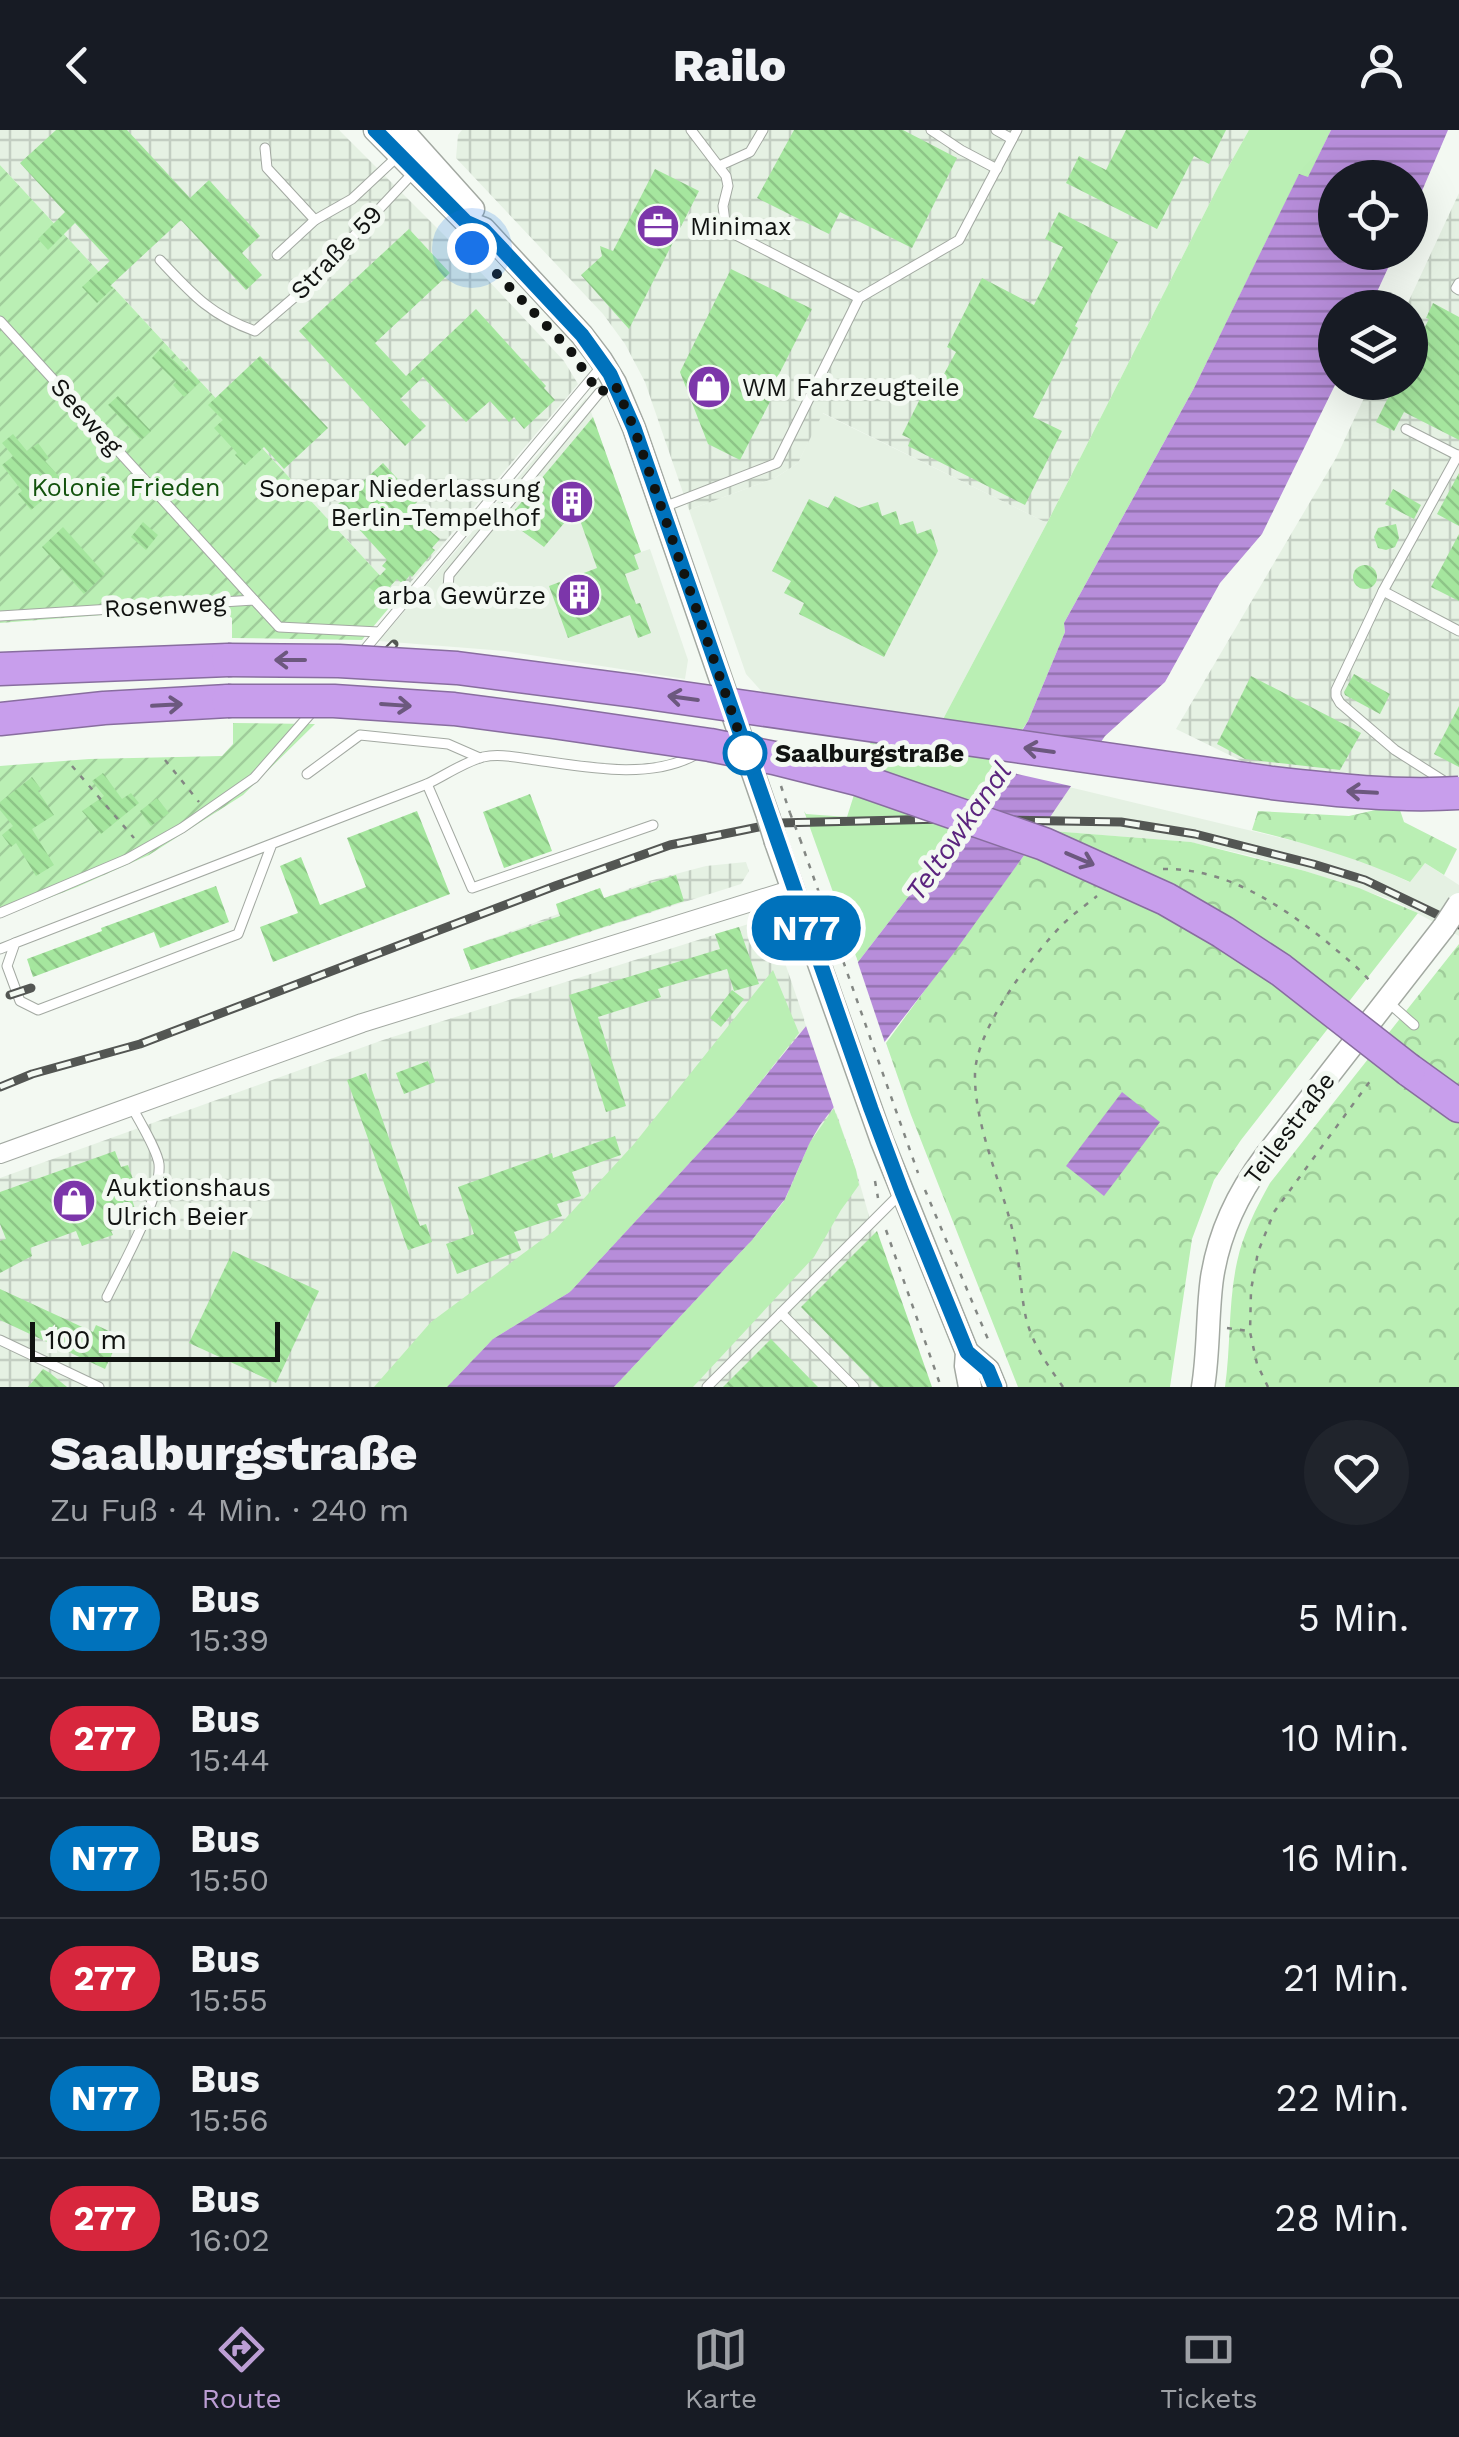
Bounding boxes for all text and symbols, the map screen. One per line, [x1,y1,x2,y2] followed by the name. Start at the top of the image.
[50,38,105,93] icon: back
[1354,38,1409,93] icon: person
[673,39,786,92] text: Railo
[1318,160,1428,400] map controls
[1318,160,1428,270] button: locate
[285,200,388,305] street label: Straße 59
[635,203,681,249] office icon: Minimax
[690,212,791,241] place label: Minimax
[447,223,497,273] your location
[1318,290,1428,400] button: layers
[686,364,732,410] shop icon: WM Fahrzeugteile
[45,372,129,461] street label: Seeweg
[742,373,960,402] place label: WM Fahrzeugteile
[31,473,221,502] park label: Kolonie Frieden
[259,474,541,532] place label: Sonepar Niederlassung Berlin-Tempelhof
[549,479,595,525] building icon: Sonepar Niederlassung Berlin-Tempelhof
[556,572,602,618] building icon: arba Gewürze
[378,581,546,610] place label: arba Gewürze
[103,588,228,623] street label: Rosenweg
[275,650,308,670] one-way arrow
[668,688,700,706] one-way arrow
[150,695,182,714] one-way arrow
[379,696,411,715] one-way arrow
[724,732,766,774] marker: Saalburgstraße
[775,739,964,768] place label: Saalburgstraße
[1024,740,1056,758] one-way arrow
[899,756,1018,907] water label: Teltowkanal
[1346,782,1378,801] one-way arrow
[1065,851,1095,869] one-way arrow
[748,896,864,960] line badge: N77
[772,907,840,949] text: N77
[1238,1066,1341,1190] street label: Teilestraße
[106,1173,271,1231] place label: Auktionshaus Ulrich Beier
[51,1178,97,1224] shop icon: Auktionshaus Ulrich Beier
[30,1317,280,1362] scale bar
[45,1323,127,1356] text: 100 m
[1304,1420,1409,1525] button: heart
[50,1425,417,1482] text: Saalburgstraße
[50,1491,409,1529] text: Zu Fuß · 4 Min. · 240 m
[190,1577,260,1621] text: Bus
[1298,1596,1409,1640] text: 5 Min.
[71,1597,139,1639] text: N77
[190,1621,269,1659] text: 15:39
[190,1697,260,1741] text: Bus
[1281,1716,1409,1760] text: 10 Min.
[74,1717,136,1759] text: 277
[190,1741,270,1779] text: 15:44
[190,1817,260,1861] text: Bus
[1282,1836,1409,1880] text: 16 Min.
[71,1837,139,1879] text: N77
[190,1861,269,1899] text: 15:50
[190,1937,260,1981] text: Bus
[1283,1956,1409,2000] text: 21 Min.
[74,1957,136,1999] text: 277
[190,1981,268,2019] text: 15:55
[190,2057,260,2101] text: Bus
[1276,2076,1409,2120] text: 22 Min.
[71,2077,139,2119] text: N77
[190,2101,269,2139] text: 15:56
[190,2177,260,2221] text: Bus
[1274,2196,1409,2240] text: 28 Min.
[74,2197,136,2239] text: 277
[190,2221,270,2259] text: 16:02
[202,2322,282,2415] tab: Route
[685,2322,757,2415] tab: Karte
[1160,2322,1257,2415] tab: Tickets

